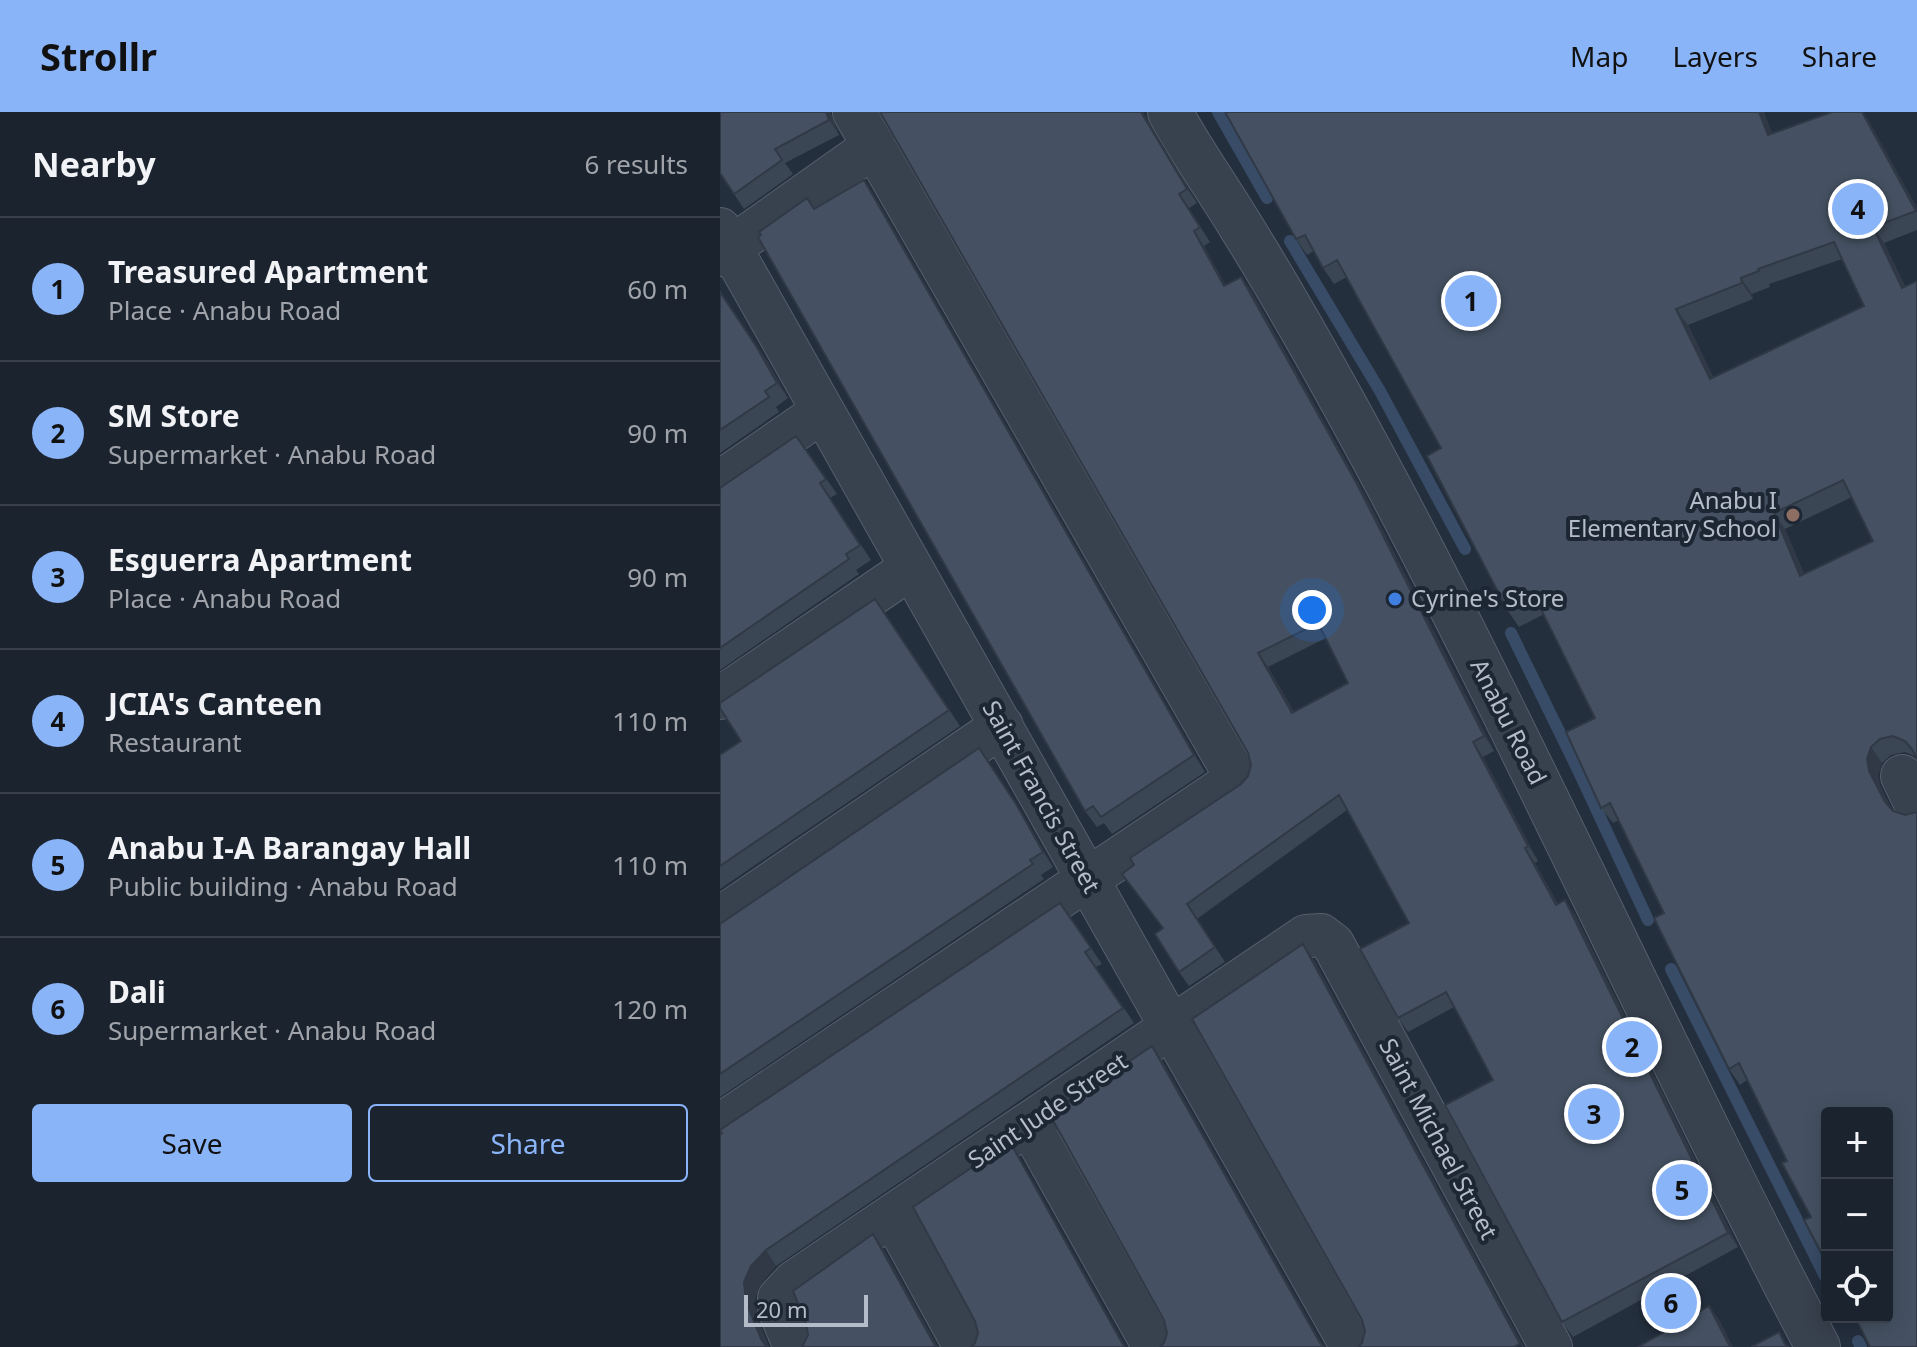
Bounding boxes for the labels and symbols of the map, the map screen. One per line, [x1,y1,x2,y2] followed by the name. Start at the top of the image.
[1832,179,1884,239] pin: 4
[1445,271,1497,331] pin: 1
[1568,483,1777,544] place label: Anabu I Elementary School
[1784,506,1802,524] marker: Anabu I Elementary School
[1411,581,1564,614] place label: Cyrine's Store
[1292,590,1332,630] your location
[1386,590,1404,608] marker: Cyrine's Store
[1464,653,1555,790] street label: Anabu Road
[976,694,1109,899] street label: Saint Francis Street
[1606,1017,1658,1077] pin: 2
[1372,1032,1506,1245] street label: Saint Michael Street
[961,1044,1134,1175] street label: Saint Jude Street
[1568,1084,1620,1144] pin: 3
[1656,1160,1708,1220] pin: 5
[1645,1273,1697,1333] pin: 6
[744,1291,868,1327] scale bar

